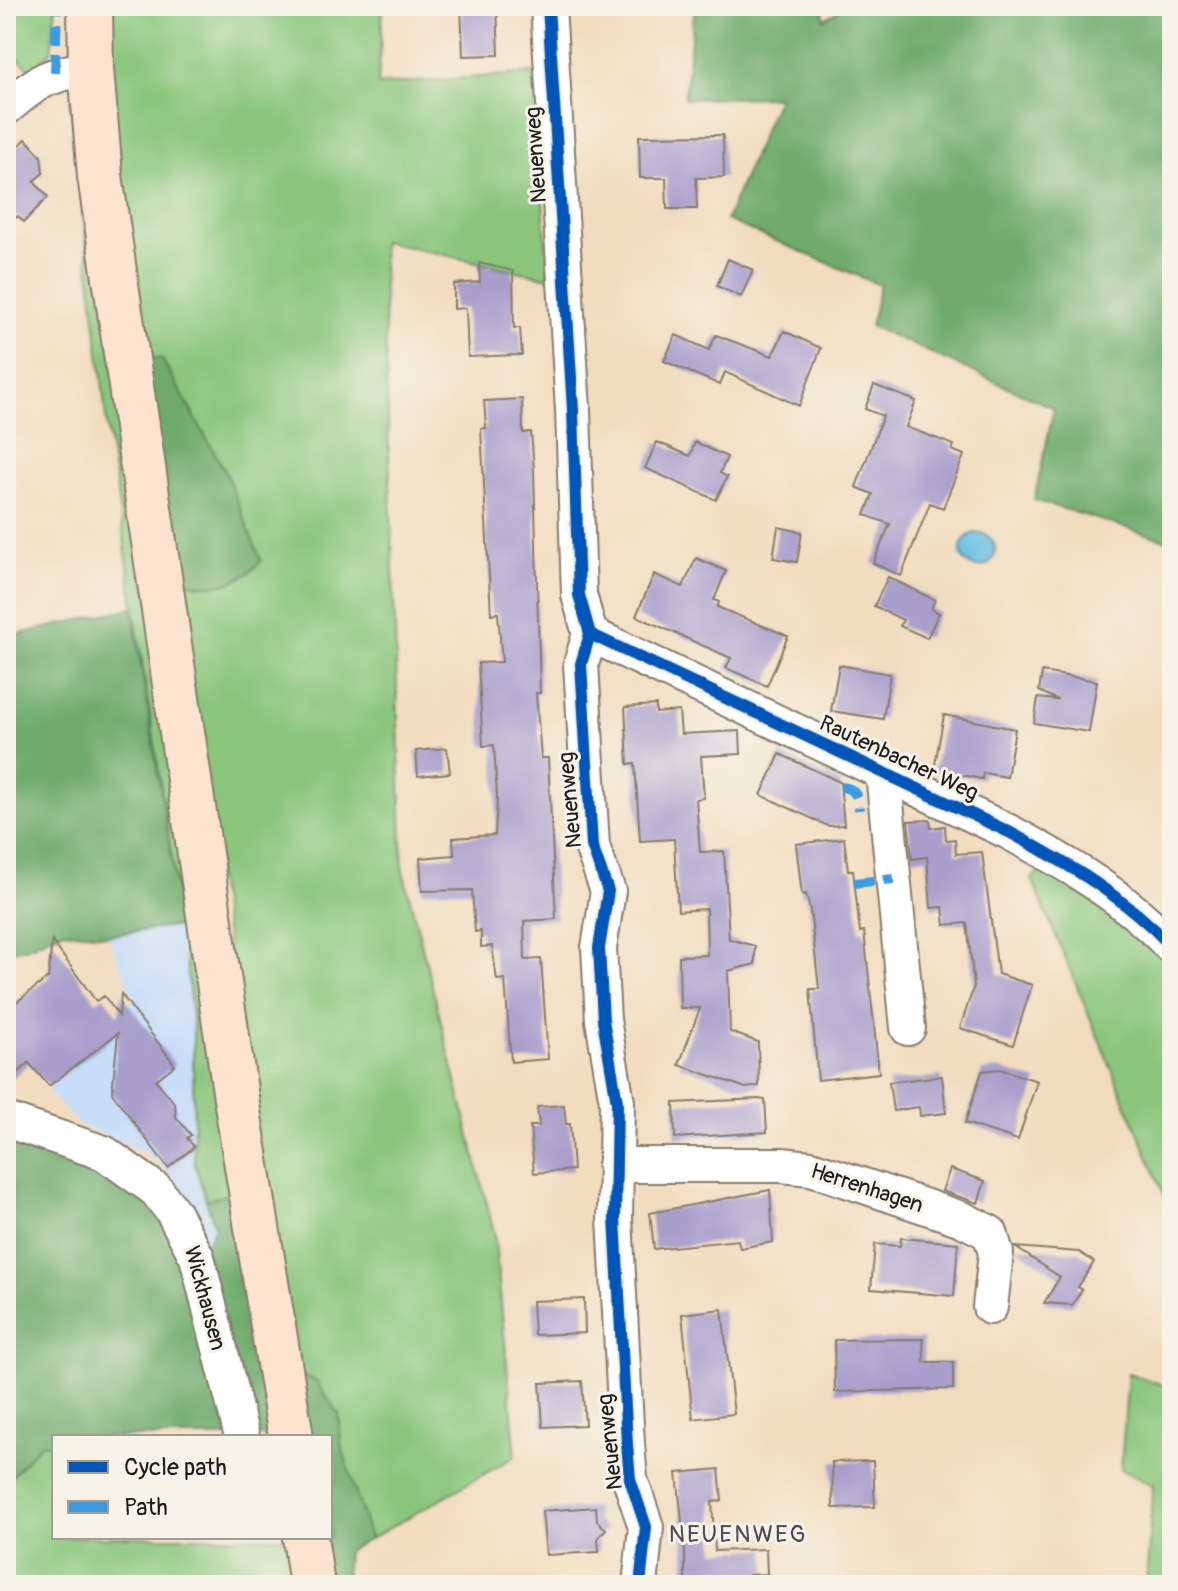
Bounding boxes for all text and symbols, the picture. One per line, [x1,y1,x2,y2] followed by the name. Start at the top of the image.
[519,106,553,204] street label: Neuenweg
[815,709,983,807] street label: Rautenbacher Weg
[552,751,588,849] street label: Neuenweg
[807,1157,927,1219] street label: Herrenhagen
[178,1243,232,1353] street label: Wickhausen
[591,1393,629,1491] street label: Neuenweg
[52,1435,332,1539] legend
[124,1453,227,1482] text: Cycle path
[124,1493,168,1522] text: Path
[669,1520,807,1549] district label: NEUENWEG

